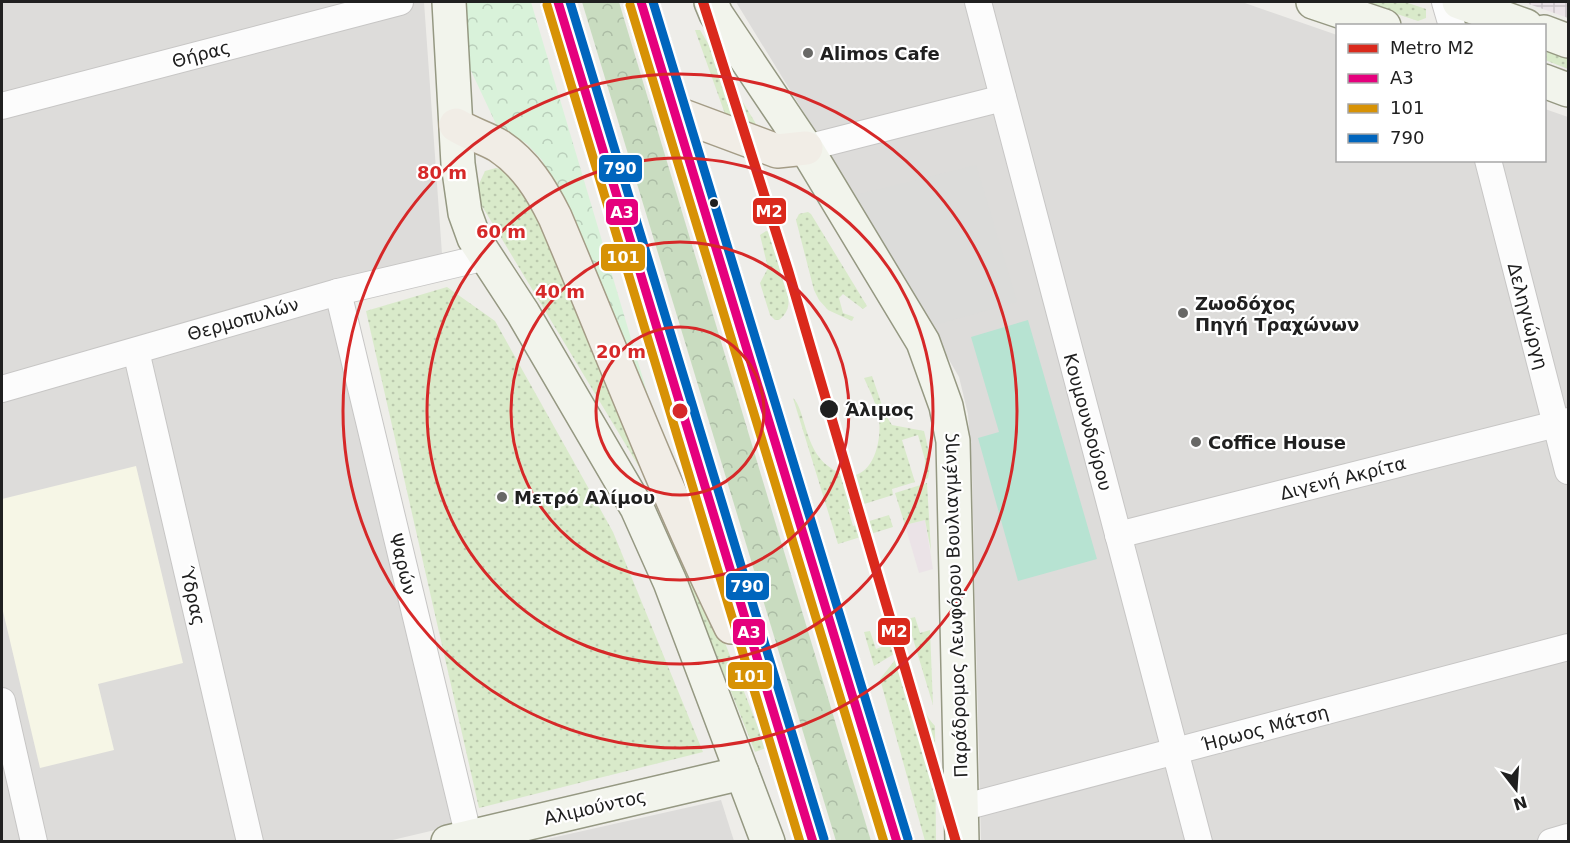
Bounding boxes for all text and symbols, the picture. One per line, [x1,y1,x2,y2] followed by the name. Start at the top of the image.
[1336,24,1546,162] legend
[170,36,232,72] street label: Θήρας
[1390,37,1474,58] text: Metro Μ2
[820,43,940,64] place label: Alimos Cafe
[801,46,815,60] marker: Alimos Cafe
[1390,67,1414,88] text: Α3
[1390,97,1424,118] text: 101
[1390,127,1424,148] text: 790
[598,154,643,183] line badge: 790
[603,159,637,178] text: 790
[417,162,467,183] text: 80 m
[708,197,720,209] unlabelled marker
[752,197,787,225] line badge: Μ2
[605,198,639,226] line badge: Α3
[755,202,783,221] text: Μ2
[610,203,634,222] text: Α3
[476,221,526,242] text: 60 m
[600,243,646,272] line badge: 101
[606,248,640,267] text: 101
[1504,260,1552,372] street label: Δεληγιώργη
[535,281,585,302] text: 40 m
[185,293,301,345] street label: Θερμοπυλών
[1195,293,1359,335] place label: Ζωοδόχος Πηγή Τραχώνων
[1176,306,1190,320] marker: Ζωοδόχος Πηγή Τραχώνων
[596,341,646,362] text: 20 m
[1060,351,1116,493] street label: Κουμουνδούρου
[818,398,840,420] marker: Άλιμος
[845,399,914,420] place label: Άλιμος
[670,401,690,421] centre of rings
[938,432,972,778] street label: Παράδρομος Λεωφόρου Βουλιαγμένης
[1208,432,1346,453] place label: Coffice House
[1189,435,1203,449] marker: Coffice House
[1278,452,1408,504] street label: Διγενή Ακρίτα
[514,487,655,508] place label: Μετρό Αλίμου
[495,490,509,504] marker: Μετρό Αλίμου
[385,531,421,597] street label: Ψαρών
[176,564,210,627] street label: Ύδρας
[725,572,770,601] line badge: 790
[730,577,764,596] text: 790
[877,617,911,646] line badge: Μ2
[732,618,766,646] line badge: Α3
[880,622,908,641] text: Μ2
[737,623,761,642] text: Α3
[727,661,773,690] line badge: 101
[733,667,767,686] text: 101
[1198,701,1331,755] street label: Ήρωος Μάτση
[1486,759,1546,819] north arrow
[542,785,648,829] street label: Αλιμούντος
[1511,792,1529,814] text: N

